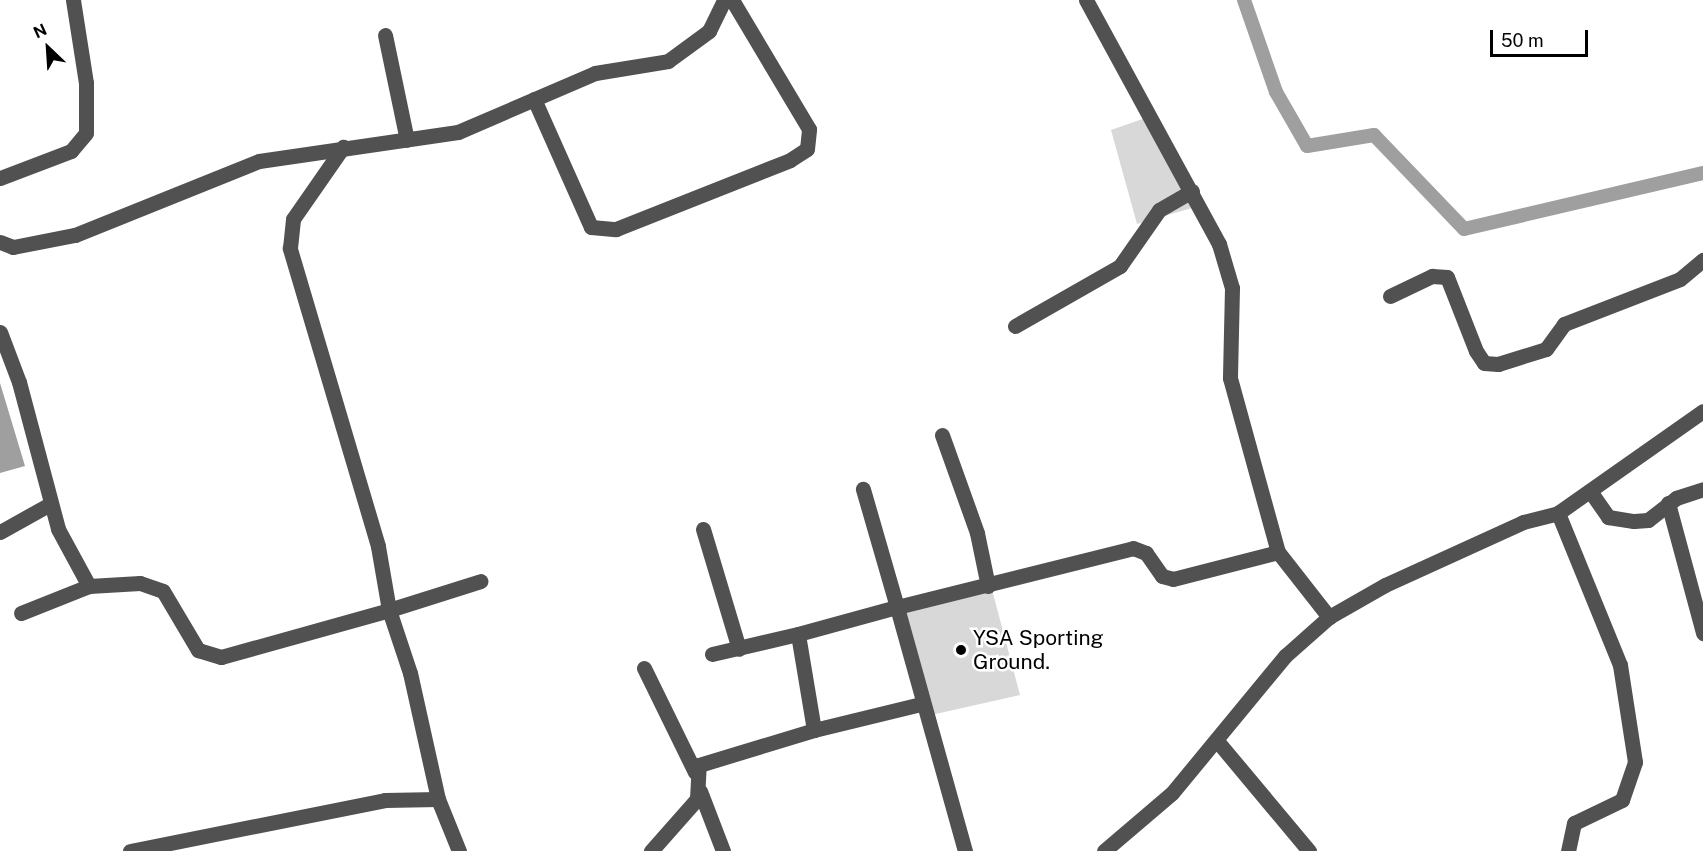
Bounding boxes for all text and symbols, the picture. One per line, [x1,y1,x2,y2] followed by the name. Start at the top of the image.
[18,18,78,78] north arrow
[1493,18,1590,56] scale bar
[30,20,50,42] text: N
[1501,30,1544,51] text: 50 m
[973,625,1104,675] place label: YSA Sporting Ground.
[954,643,968,657] marker: YSA Sporting Ground.

